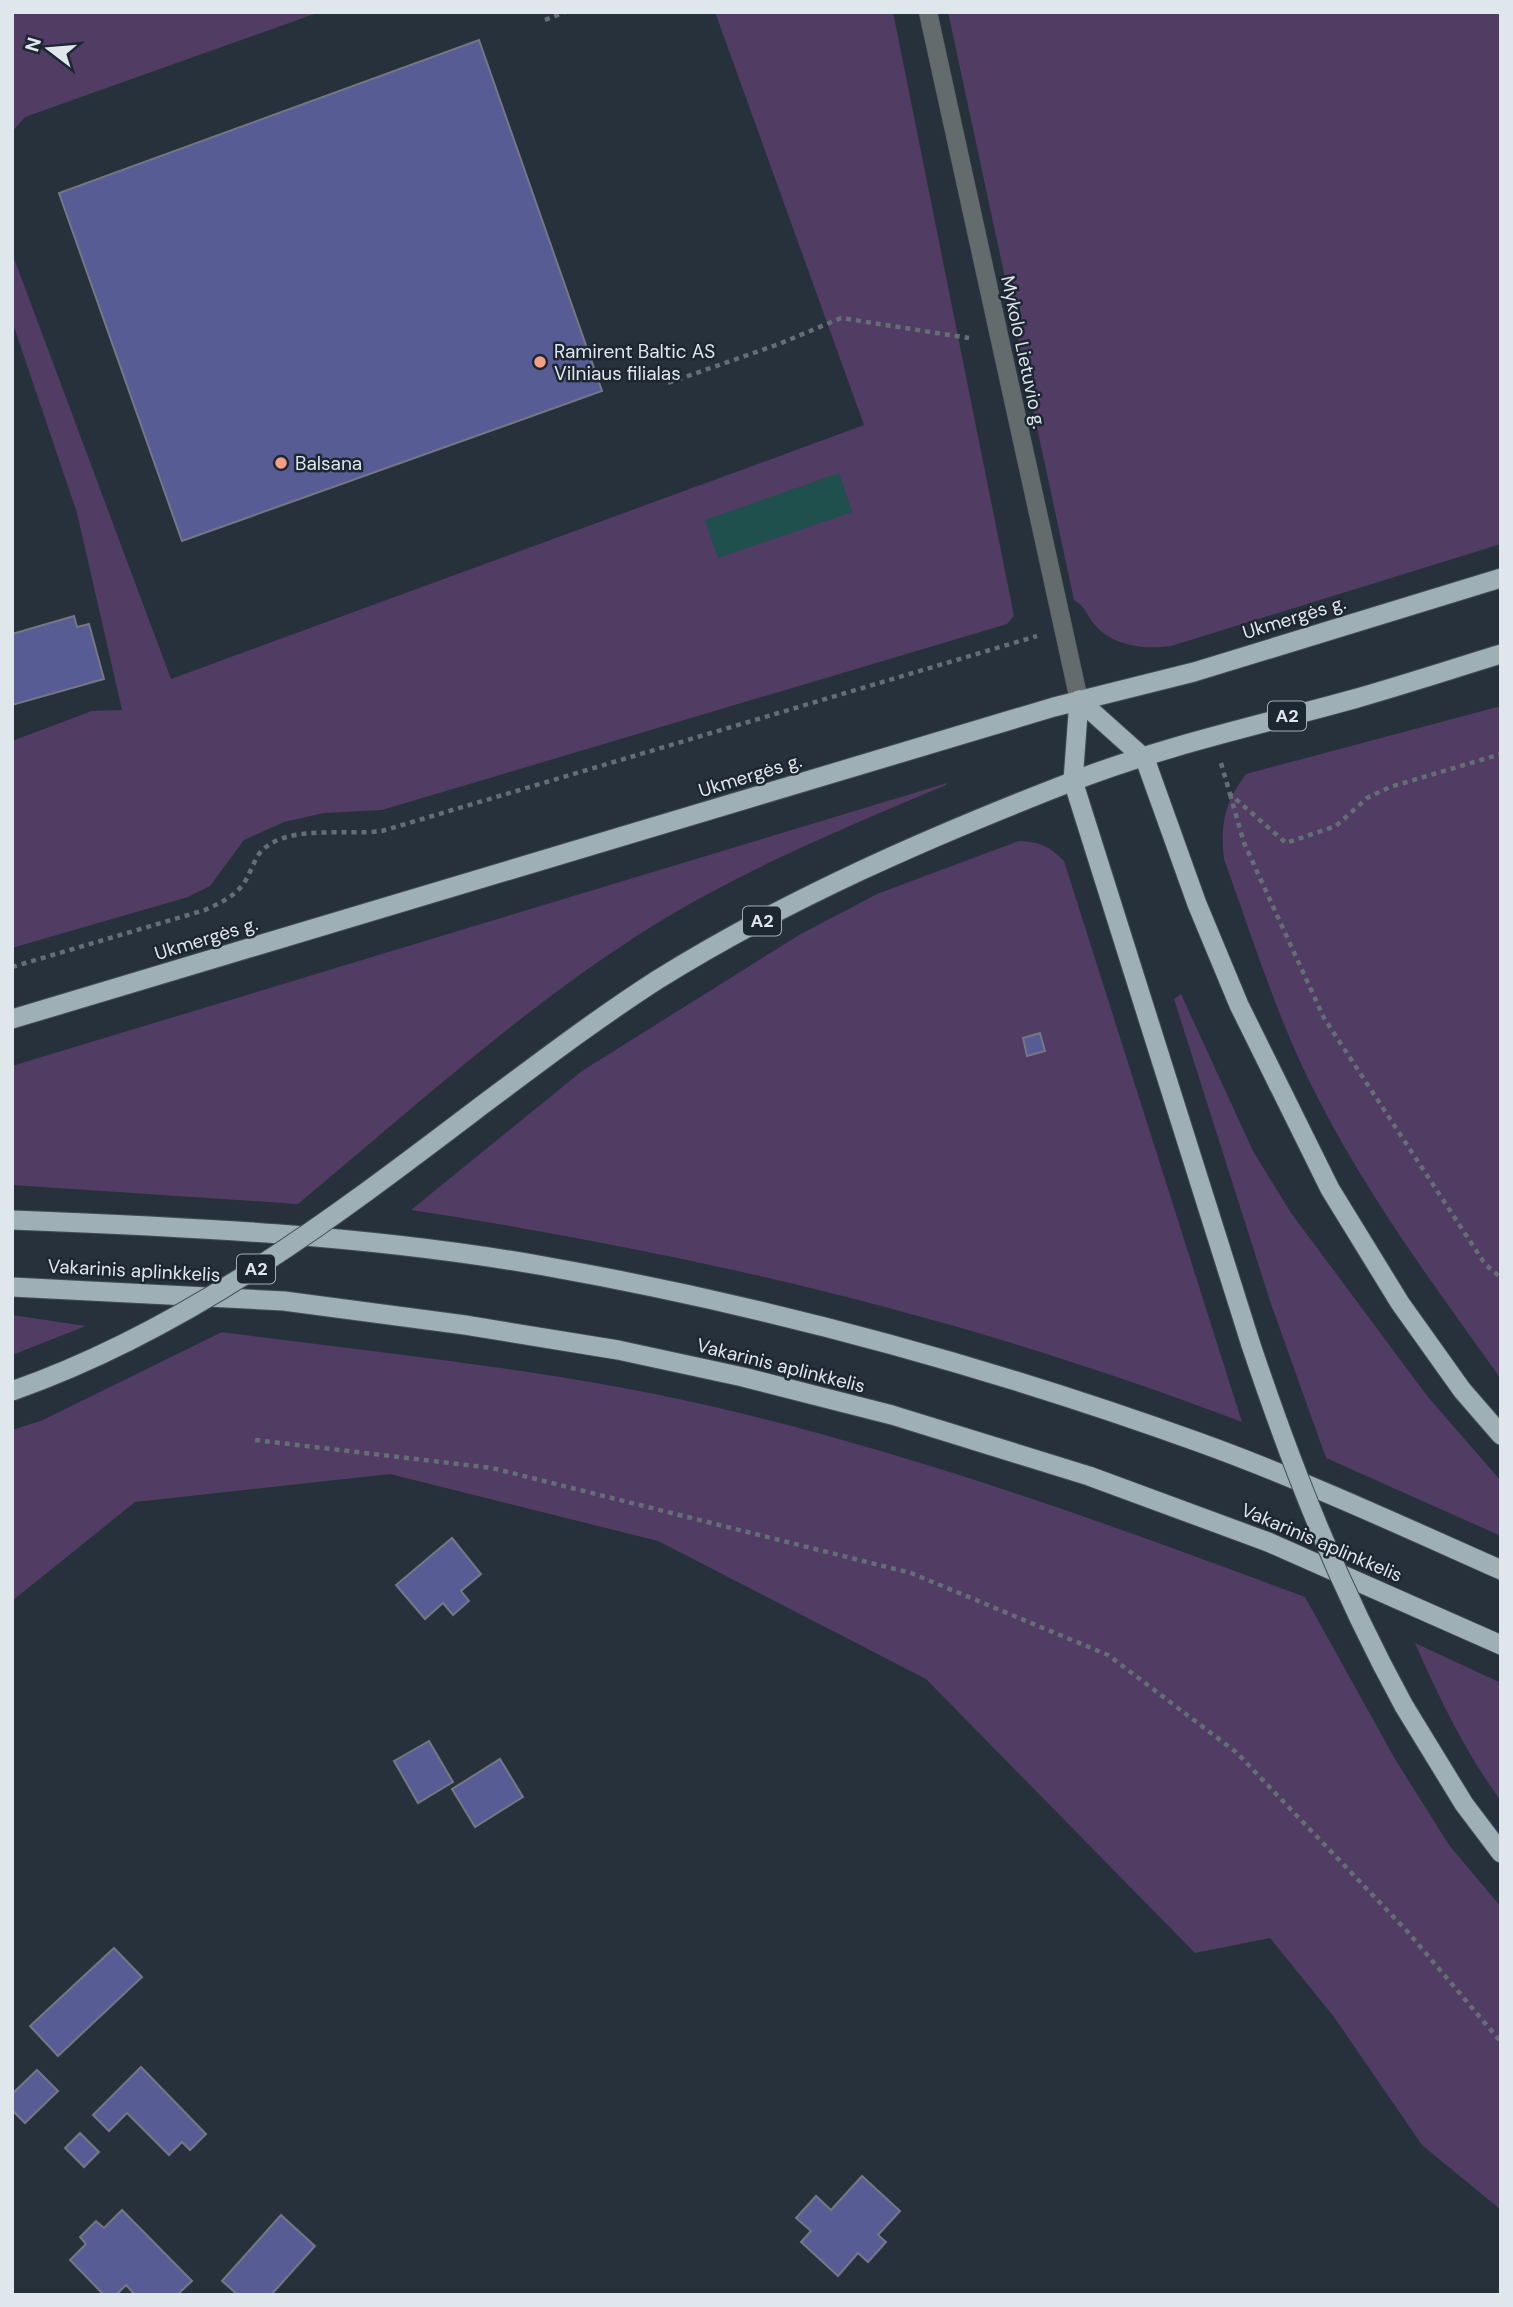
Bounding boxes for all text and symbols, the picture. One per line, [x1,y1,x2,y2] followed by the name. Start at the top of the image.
[14,14,84,84] north arrow
[19,34,47,55] text: N
[995,273,1052,431] street label: Mykolo Lietuvio g.
[554,339,715,386] place label: Ramirent Baltic AS Vilniaus filialas
[532,354,548,370] marker: Ramirent Baltic AS Vilniaus filialas
[295,451,362,476] place label: Balsana
[273,455,289,471] marker: Balsana
[1240,590,1349,645] street label: Ukmergės g.
[1268,702,1306,730] road number: A2
[696,748,805,803] street label: Ukmergės g.
[743,906,781,936] road number: A2
[152,911,261,966] street label: Ukmergės g.
[47,1253,221,1288] street label: Vakarinis aplinkkelis
[237,1254,275,1284] road number: A2
[694,1332,868,1399] street label: Vakarinis aplinkkelis
[1237,1497,1406,1588] street label: Vakarinis aplinkkelis

